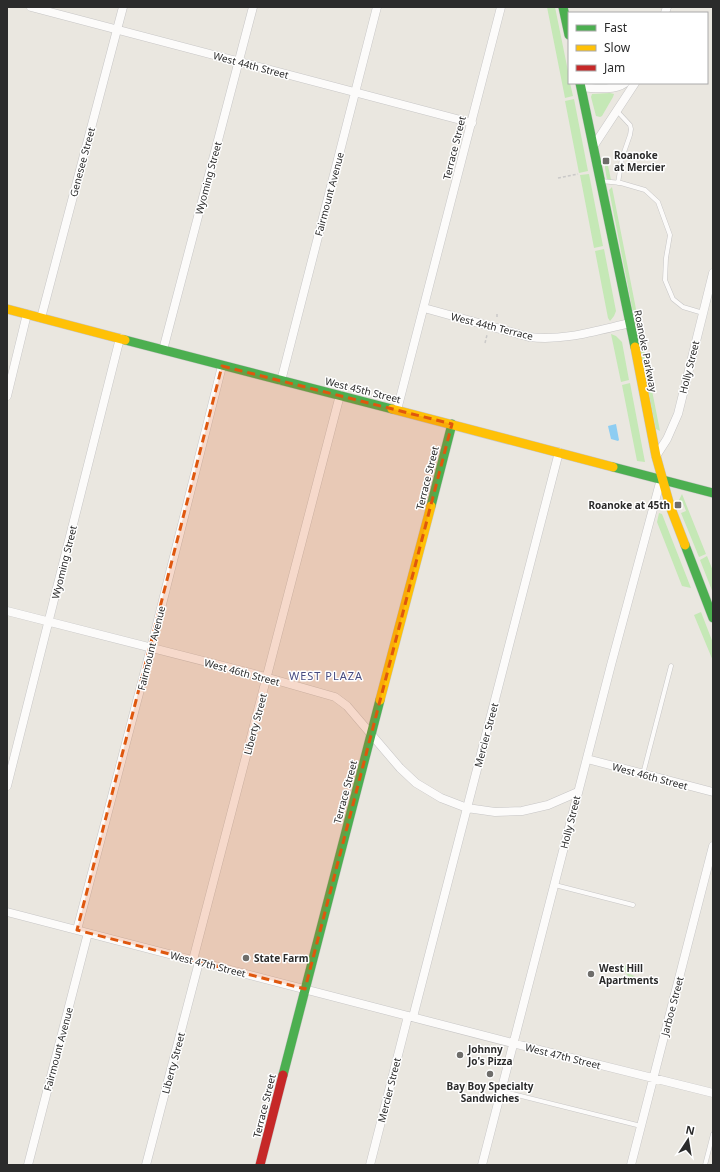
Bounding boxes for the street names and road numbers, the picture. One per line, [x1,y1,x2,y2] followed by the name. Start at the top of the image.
[212,48,291,82] street label: West 44th Street
[439,114,469,181] street label: Terrace Street
[66,125,98,198] street label: Genesee Street
[192,139,225,216] street label: Wyoming Street
[311,150,347,238] street label: Fairmount Avenue
[449,309,535,343] street label: West 44th Terrace
[631,309,661,394] street label: Roanoke Parkway
[676,339,702,395] street label: Holly Street
[324,374,403,406] street label: West 45th Street
[412,444,442,511] street label: Terrace Street
[48,523,80,600] street label: Wyoming Street
[134,604,168,692] street label: Fairmount Avenue
[203,655,282,689] street label: West 46th Street
[240,691,270,756] street label: Liberty Street
[471,701,501,769] street label: Mercier Street
[330,758,360,825] street label: Terrace Street
[611,759,690,793] street label: West 46th Street
[557,794,583,850] street label: Holly Street
[169,948,248,980] street label: West 47th Street
[657,974,687,1038] street label: Jarboe Street
[40,1005,76,1093] street label: Fairmount Avenue
[158,1030,188,1095] street label: Liberty Street
[524,1040,603,1072] street label: West 47th Street
[374,1056,404,1124] street label: Mercier Street
[249,1072,279,1139] street label: Terrace Street

